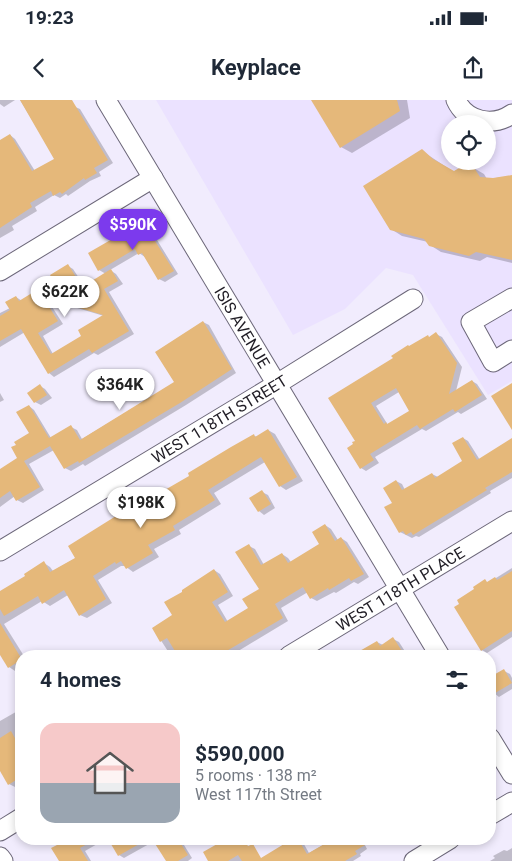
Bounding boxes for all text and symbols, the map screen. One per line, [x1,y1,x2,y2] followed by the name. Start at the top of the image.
[25,6,74,29] text: 19:23
[25,54,53,82] icon: back
[459,54,487,82] icon: share
[211,55,301,80] text: Keyplace
[441,115,496,170] map controls
[441,115,496,170] button: locate
[98,208,168,251] pin: $590K
[110,215,156,234] text: $590K
[30,276,100,318] pin: $622K
[42,282,88,301] text: $622K
[211,283,274,371] street label: ISIS AVENUE
[85,368,155,411] pin: $364K
[148,370,291,467] street label: WEST 118TH STREET
[97,375,143,394] text: $364K
[106,486,176,529] pin: $198K
[118,493,164,512] text: $198K
[333,543,468,635] street label: WEST 118TH PLACE
[443,666,471,694] icon: filters
[40,668,121,692] text: 4 homes
[195,742,285,766] text: $590,000
[80,743,140,803] icon: home
[195,766,317,785] text: 5 rooms · 138 m²
[195,785,322,804] text: West 117th Street

